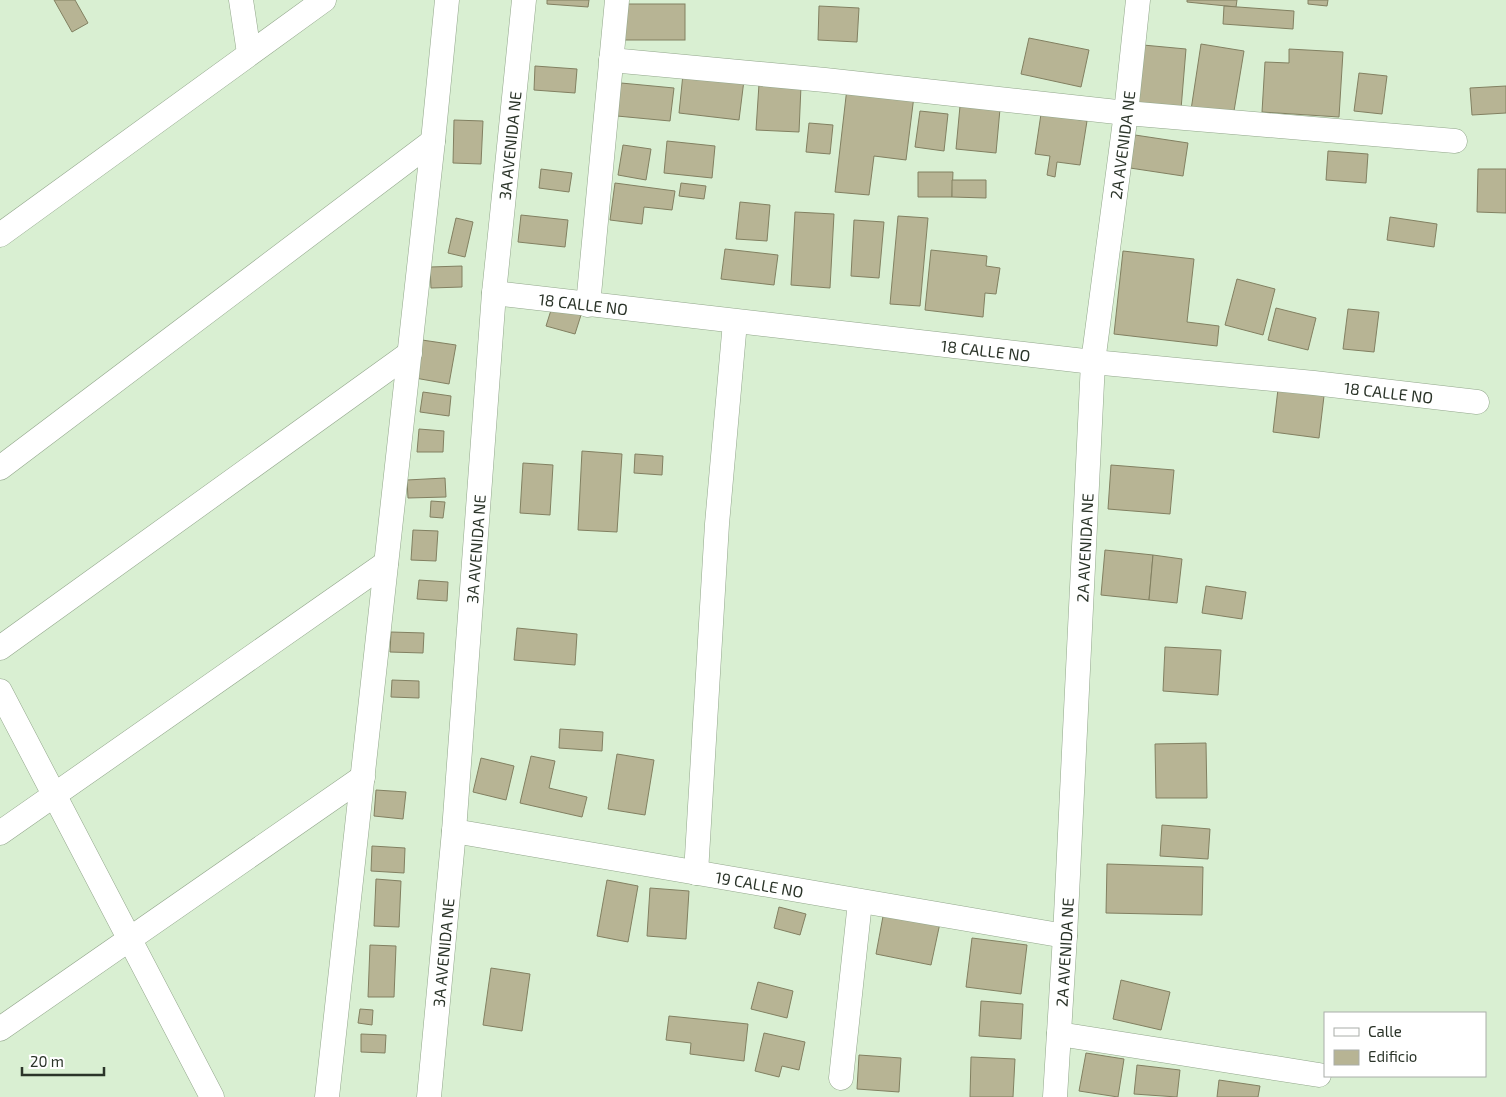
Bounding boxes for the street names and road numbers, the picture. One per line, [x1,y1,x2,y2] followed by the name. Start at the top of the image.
[494,90,524,201] street label: 3A AVENIDA NE
[1105,90,1138,200] street label: 2A AVENIDA NE
[538,289,629,318] street label: 18 CALLE NO
[940,335,1031,364] street label: 18 CALLE NO
[1343,377,1434,406] street label: 18 CALLE NO
[1072,493,1096,603] street label: 2A AVENIDA NE
[461,494,488,604] street label: 3A AVENIDA NE
[714,867,805,900] street label: 19 CALLE NO
[428,897,457,1008] street label: 3A AVENIDA NE
[1051,897,1076,1007] street label: 2A AVENIDA NE

